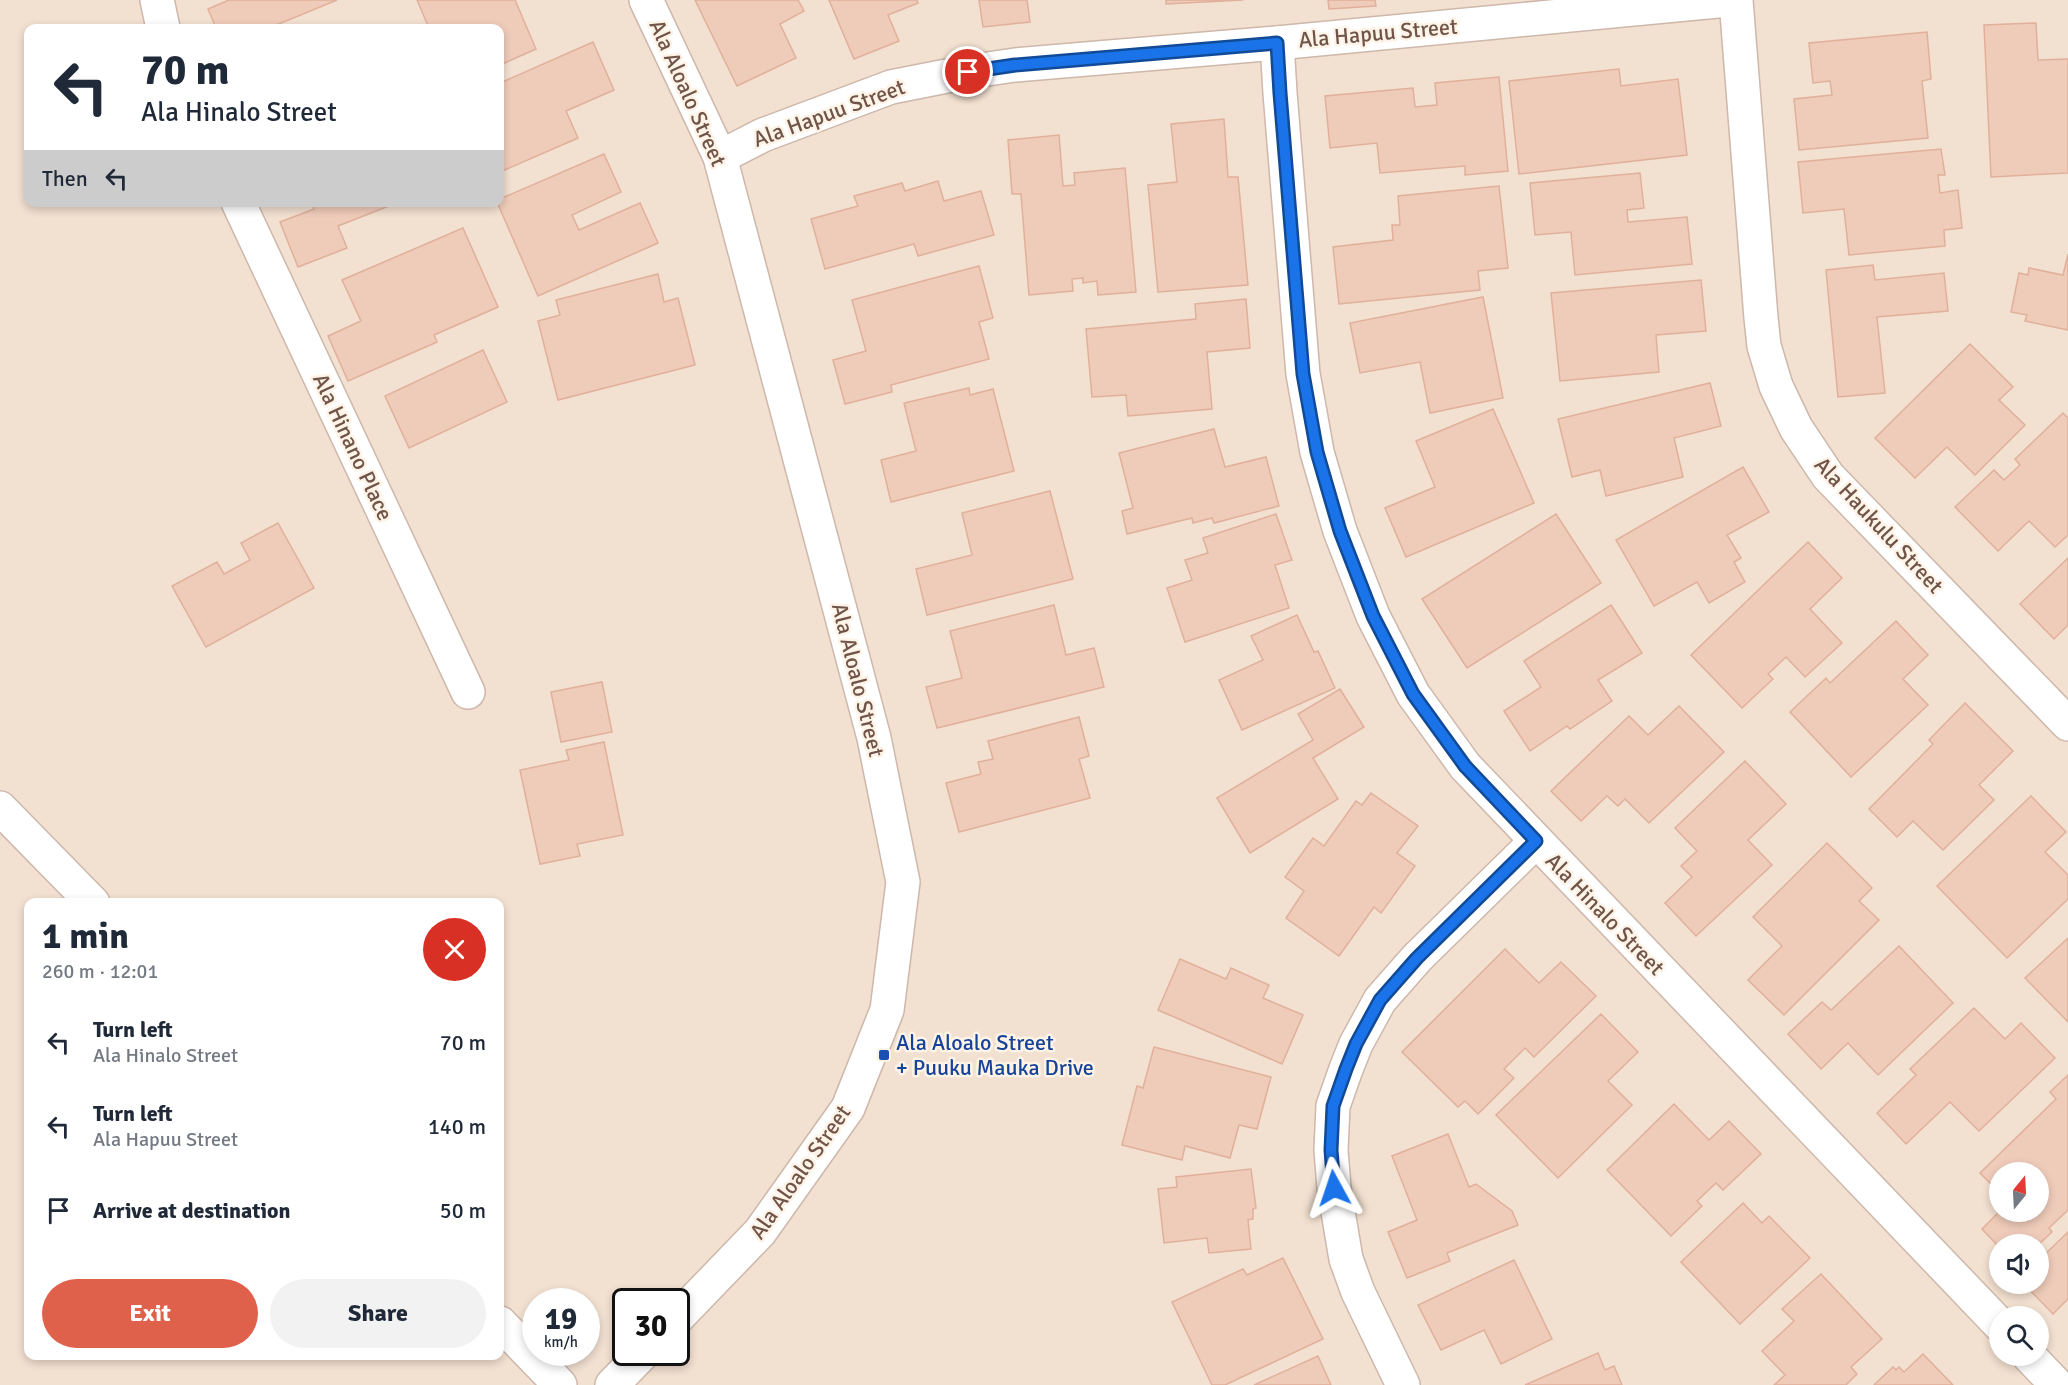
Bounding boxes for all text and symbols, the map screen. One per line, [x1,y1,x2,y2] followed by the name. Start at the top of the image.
[1297,13,1459,53] street label: Ala Hapuu Street
[644,16,733,171] street label: Ala Aloalo Street
[141,45,230,96] text: 70 m
[942,46,993,97] pin
[42,48,120,126] icon: left
[951,55,984,88] icon: arrive
[749,73,909,153] street label: Ala Hapuu Street
[141,96,337,129] text: Ala Hinalo Street
[100,162,133,195] icon: left
[42,165,88,192] text: Then
[307,369,399,525] street label: Ala Hinano Place
[1809,451,1949,599] street label: Ala Haukulu Street
[826,600,890,760] street label: Ala Aloalo Street
[1540,847,1670,981] street label: Ala Hinalo Street
[42,914,129,959] text: 1 min
[423,918,486,981] button: close
[42,959,158,984] text: 260 m · 12:01
[93,1016,173,1043] text: Turn left
[42,1026,75,1059] icon: left
[440,1029,486,1056] text: 70 m
[896,1029,1094,1081] place label: Ala Aloalo Street + Puuku Mauka Drive
[93,1043,238,1068] text: Ala Hinalo Street
[877,1048,891,1062] marker: Ala Aloalo Street + Puuku Mauka Drive
[744,1099,856,1244] street label: Ala Aloalo Street
[93,1100,173,1127] text: Turn left
[42,1110,75,1143] icon: left
[428,1113,486,1140] text: 140 m
[93,1127,238,1152] text: Ala Hapuu Street
[1302,1156,1366,1220] position arrow
[1989,1162,2049,1222] north arrow
[1989,1162,2049,1366] map controls
[42,1194,75,1227] icon: arrive
[93,1197,290,1224] text: Arrive at destination
[440,1197,486,1224] text: 50 m
[1989,1234,2049,1294] button: sound
[42,1279,258,1348] button: Exit
[270,1279,486,1348] button: Share
[612,1288,690,1366] speed limit sign: 30
[545,1301,577,1338] text: 19
[1989,1306,2049,1366] button: search
[544,1333,578,1351] text: km/h

